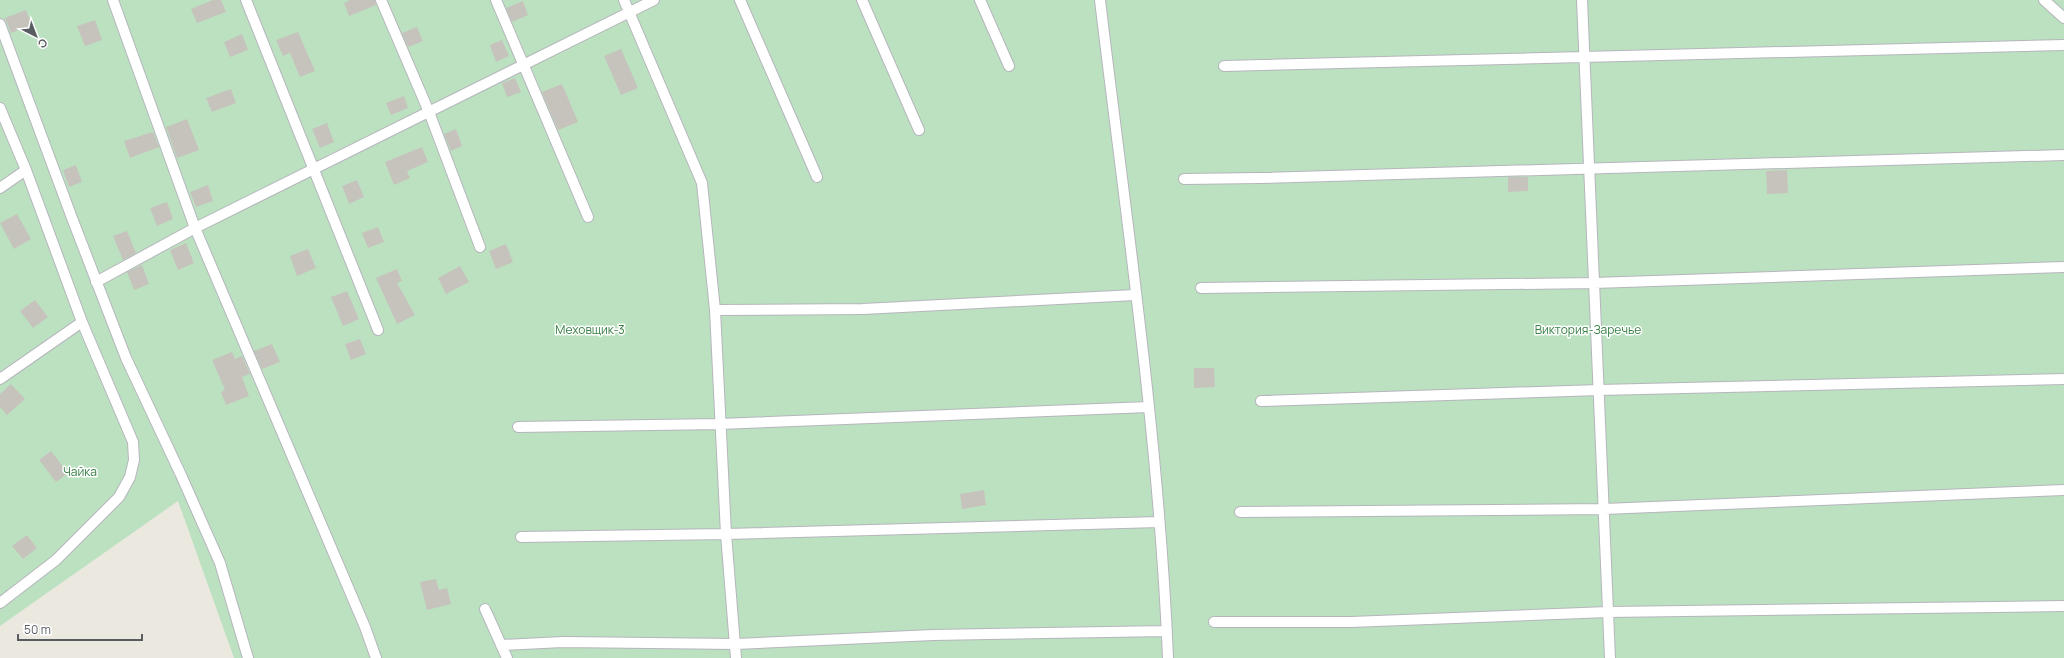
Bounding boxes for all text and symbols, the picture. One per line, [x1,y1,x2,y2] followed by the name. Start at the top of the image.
[16,16,56,56] north arrow
[35,36,51,52] text: С
[555,321,625,338] park label: Меховщик-3
[1535,321,1641,338] park label: Виктория-Заречье
[63,463,97,480] park label: Чайка
[18,616,142,642] scale bar
[24,621,51,638] text: 50 m

